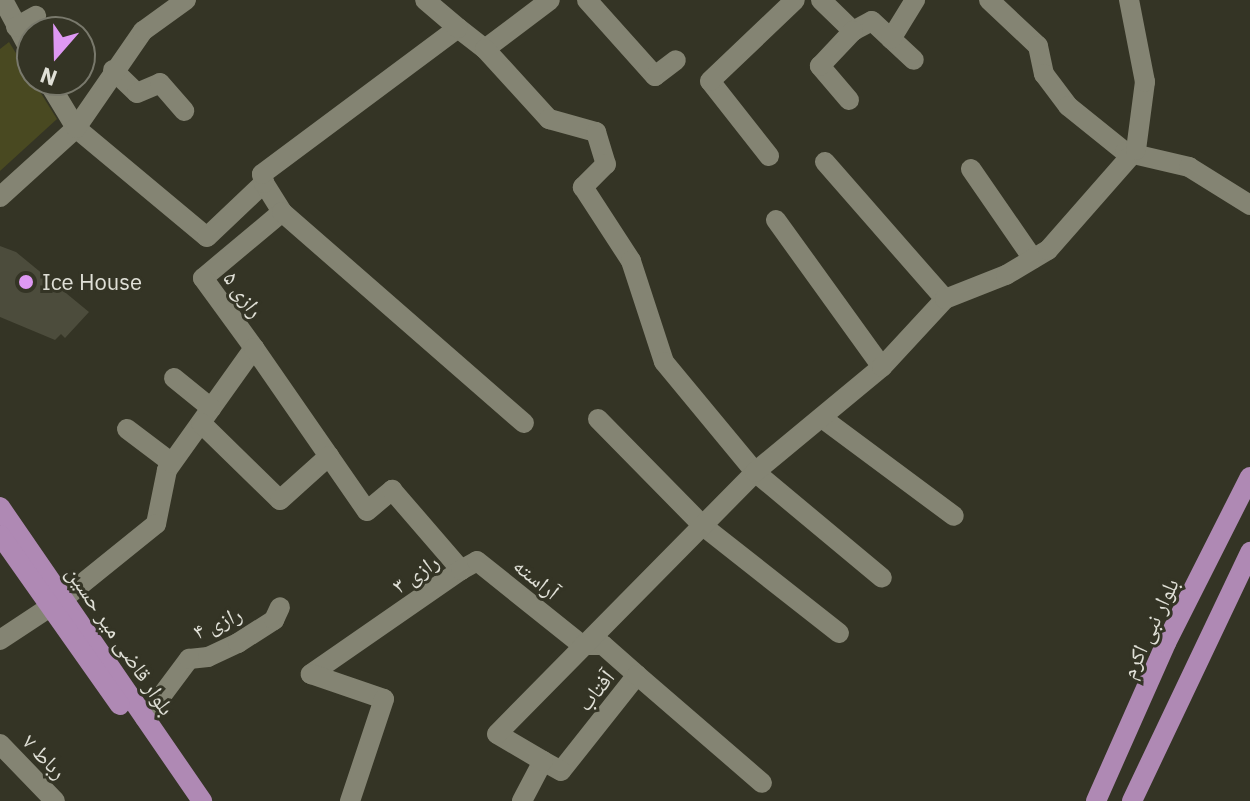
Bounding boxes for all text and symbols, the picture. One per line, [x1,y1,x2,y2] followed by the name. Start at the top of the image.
[16,16,96,96] north arrow
[36,61,61,93] text: N
[218,266,270,322] street label: رازی ۵
[42,269,142,295] place label: Ice House
[17,273,35,291] marker: Ice House
[387,548,443,598] street label: رازی ۳
[509,552,565,604] street label: آراسته
[61,560,181,720] street label: بلوار قاضی میر حسین
[1114,574,1184,682] street label: بلوار نبی اکرم
[188,600,246,644] street label: رازی ۴
[571,664,619,716] street label: آفتاب
[17,728,73,784] street label: رباط ۷

